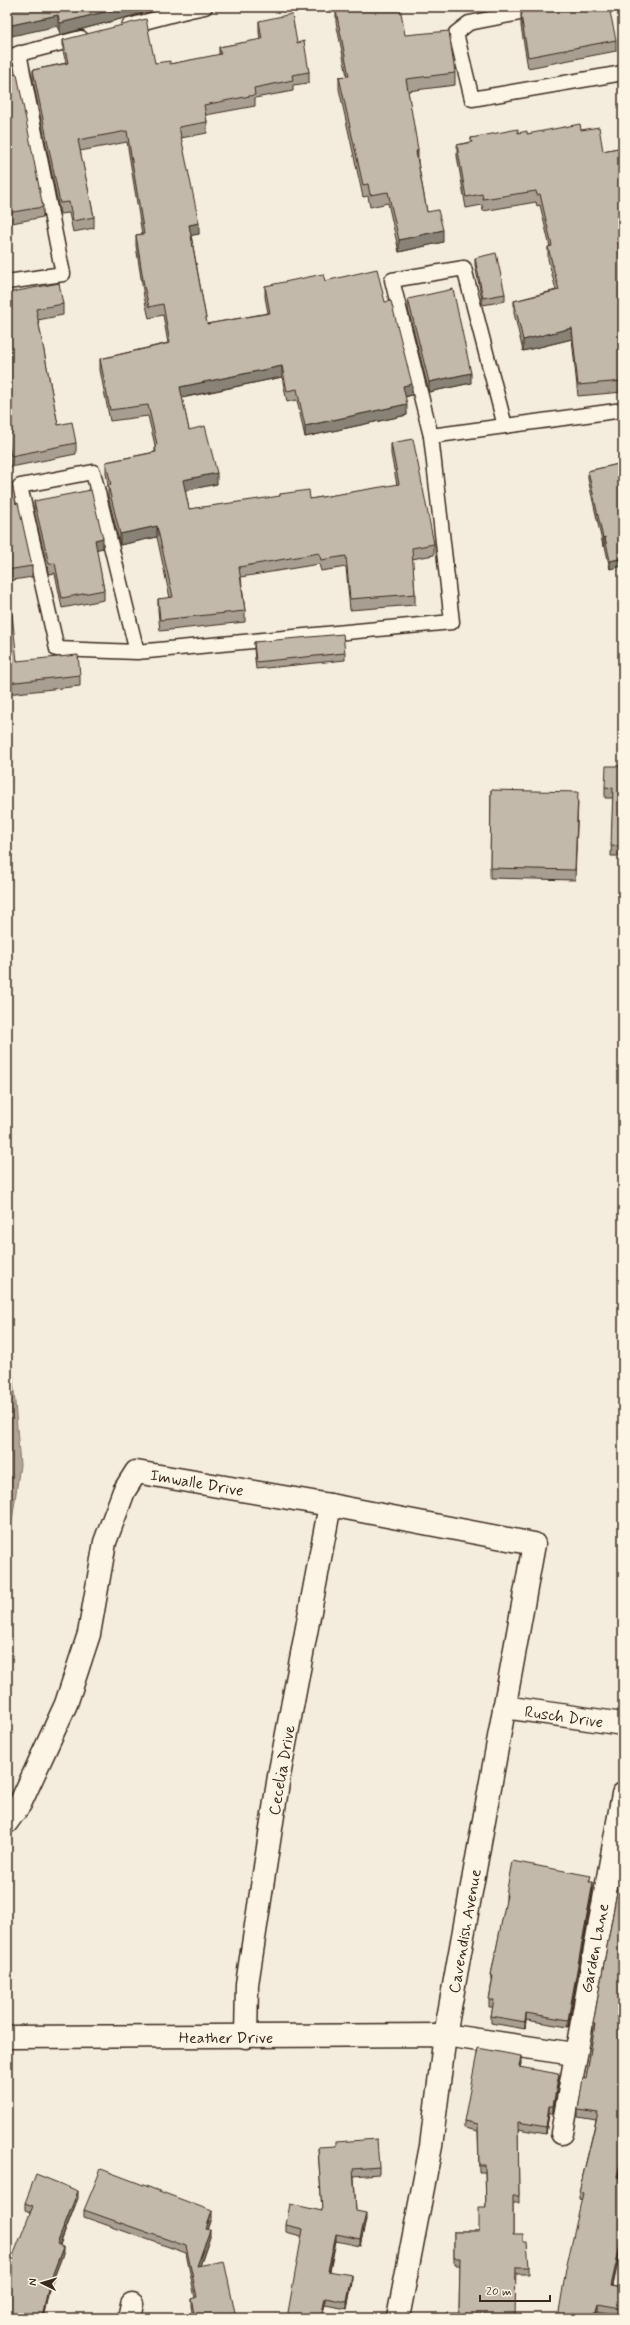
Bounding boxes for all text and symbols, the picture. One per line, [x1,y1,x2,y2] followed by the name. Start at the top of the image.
[148,1465,245,1502] street label: Imwalle Drive
[523,1702,604,1733] street label: Rusch Drive
[264,1723,301,1817] street label: Cecelia Drive
[444,1867,487,1995] street label: Cavendish Avenue
[576,1902,614,1995] street label: Garden Lane
[179,2028,273,2049] street label: Heather Drive
[22,2263,62,2303] north arrow
[480,2277,550,2303] scale bar
[26,2278,40,2286] text: N
[486,2284,512,2300] text: 20 m

